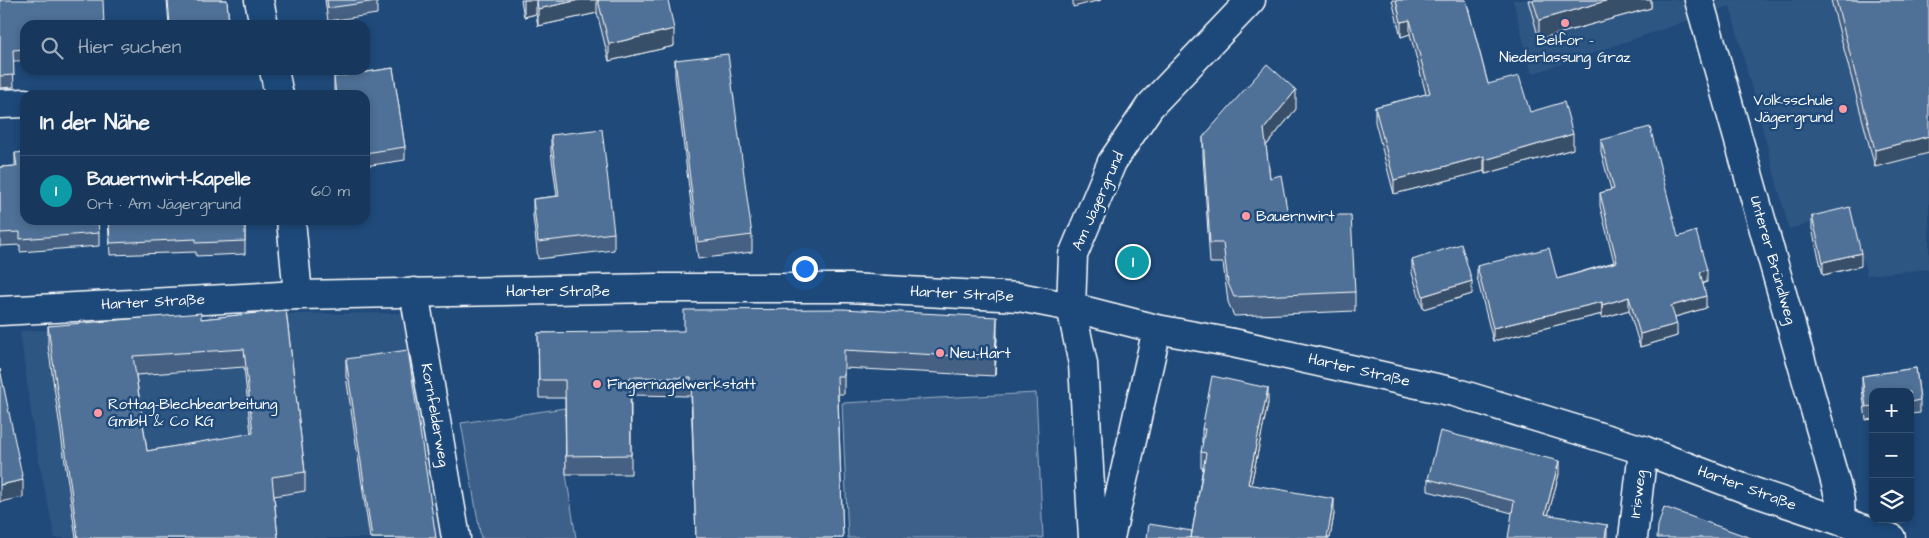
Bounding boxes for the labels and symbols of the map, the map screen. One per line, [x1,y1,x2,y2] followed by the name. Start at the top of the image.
[1559,17,1571,29] marker: Belfor - Niederlassung Graz
[1499,30,1631,69] place label: Belfor - Niederlassung Graz
[1754,90,1833,129] place label: Volksschule Jägergrund
[1837,103,1849,115] marker: Volksschule Jägergrund
[1067,148,1130,254] street label: Am Jägergrund
[1744,193,1801,327] street label: Unterer Bründlweg
[1256,206,1335,227] place label: Bauernwirt
[1240,210,1252,222] marker: Bauernwirt
[1117,243,1149,281] pin: 1
[792,256,818,282] your location
[506,281,610,302] street label: Harter Straße
[910,281,1014,307] street label: Harter Straße
[101,289,205,315] street label: Harter Straße
[950,343,1011,364] place label: Neu-Hart
[934,347,946,359] marker: Neu-Hart
[1306,348,1412,392] street label: Harter Straße
[415,362,454,469] street label: Kornfelderweg
[607,374,756,396] place label: Fingernagelwerkstatt
[591,378,603,390] marker: Fingernagelwerkstatt
[108,394,278,432] place label: Rottag-Blechbearbeitung GmbH & Co KG
[92,407,104,419] marker: Rottag-Blechbearbeitung GmbH & Co KG
[1695,460,1799,516] street label: Harter Straße
[1625,468,1652,519] street label: Irisweg

